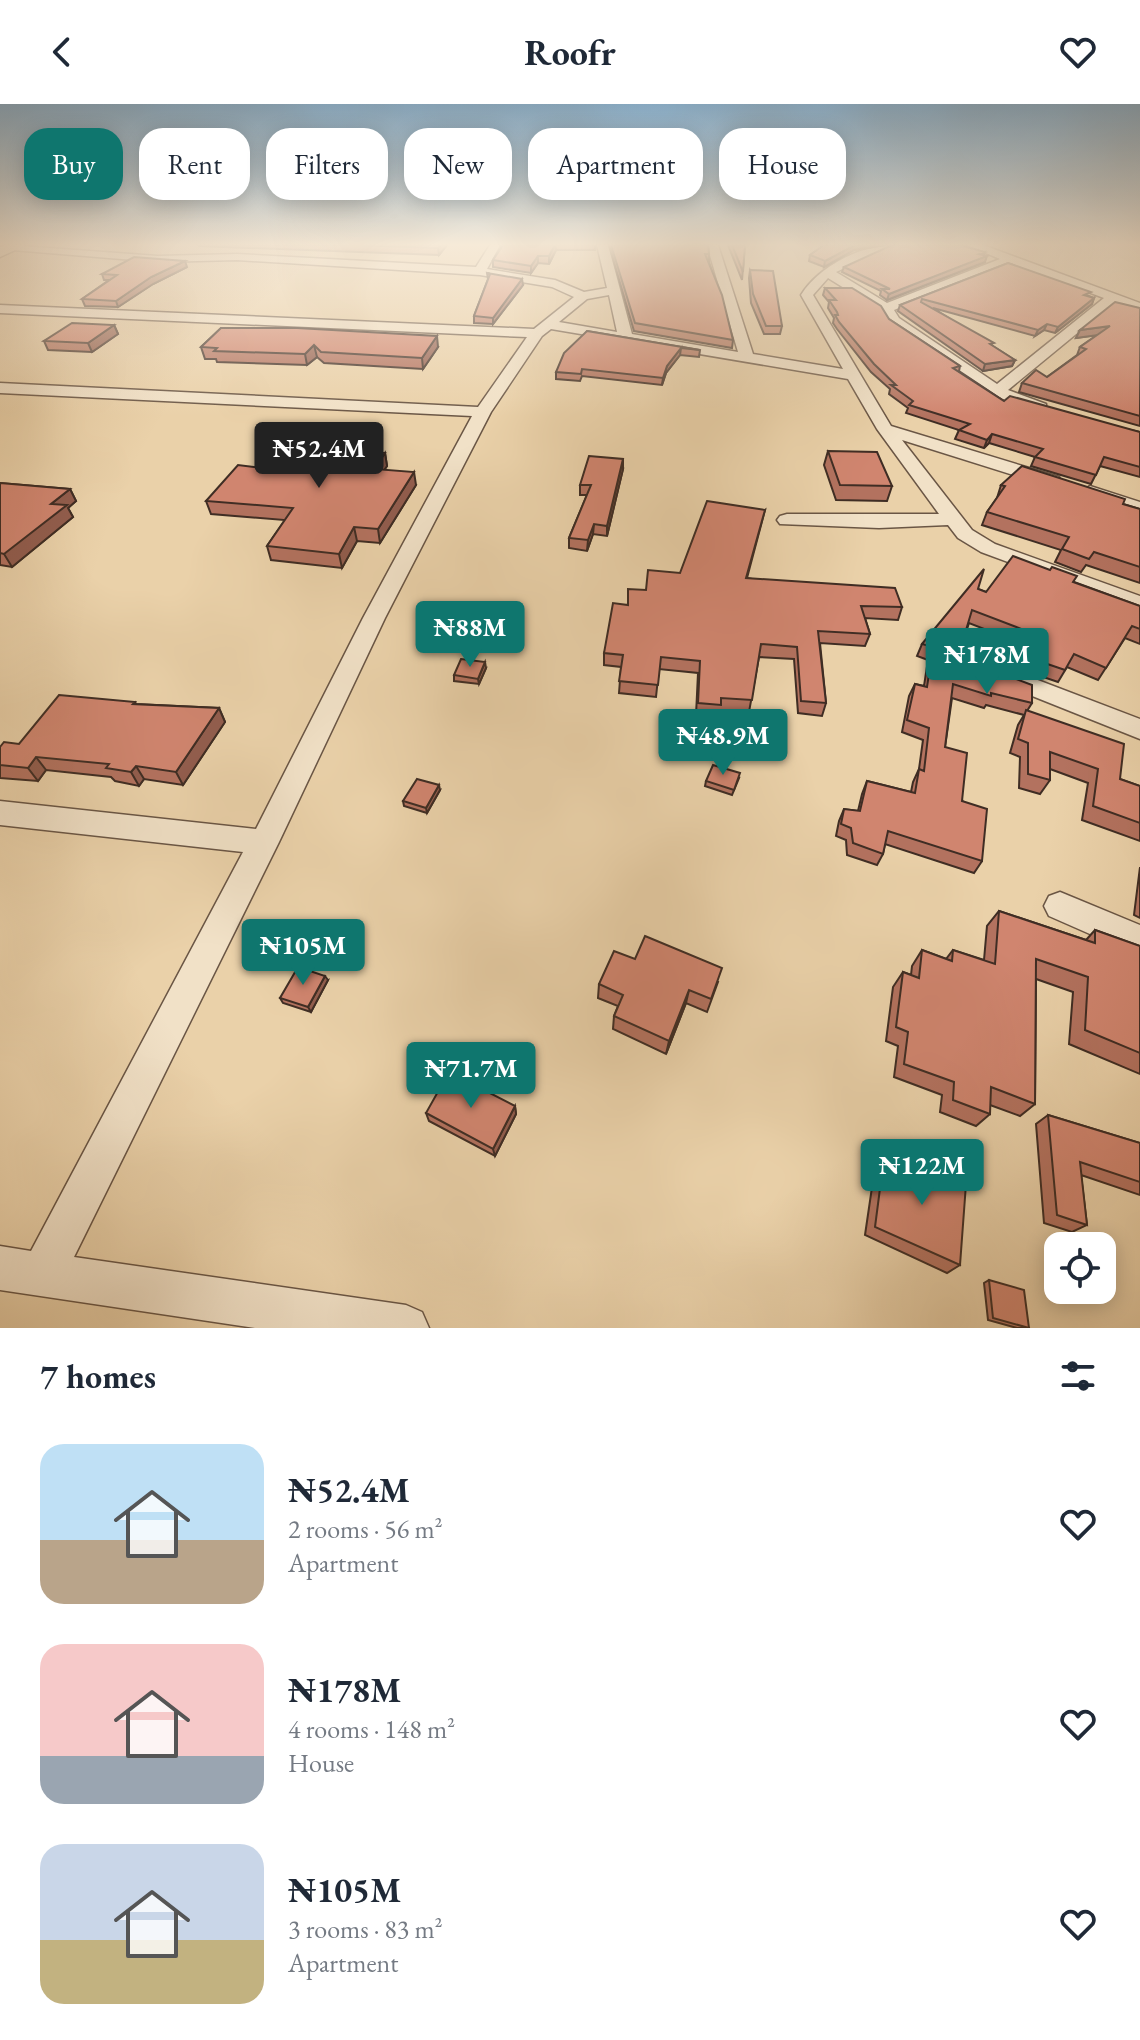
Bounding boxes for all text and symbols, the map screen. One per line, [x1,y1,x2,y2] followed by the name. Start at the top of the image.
[524,29,616,76] text: Roofr
[40,30,84,74] icon: back
[1056,30,1100,74] icon: heart
[24,128,123,200] chip: Buy
[139,128,250,200] chip: Rent
[266,128,388,200] chip: Filters
[404,128,512,200] chip: New
[528,128,703,200] chip: Apartment
[719,128,846,200] chip: House
[254,422,384,490] pin: ₦52.4M
[272,431,366,465] text: ₦52.4M
[423,601,517,669] pin: ₦88M
[434,610,506,644] text: ₦88M
[931,628,1043,696] pin: ₦178M
[944,637,1030,671] text: ₦178M
[658,709,788,777] pin: ₦48.9M
[676,718,770,752] text: ₦48.9M
[247,919,359,987] pin: ₦105M
[260,928,346,962] text: ₦105M
[406,1042,536,1110] pin: ₦71.7M
[424,1051,518,1085] text: ₦71.7M
[866,1139,978,1207] pin: ₦122M
[879,1148,965,1182] text: ₦122M
[1044,1232,1116,1304] map controls
[1044,1232,1116,1304] button: locate
[40,1354,156,1398] text: 7 homes
[1056,1354,1100,1398] icon: filters
[288,1468,410,1512] text: ₦52.4M
[104,1476,200,1572] icon: home
[1056,1502,1100,1546] icon: heart
[288,1512,443,1546] text: 2 rooms · 56 m²
[288,1546,398,1580] text: Apartment
[288,1668,401,1712] text: ₦178M
[104,1676,200,1772] icon: home
[1056,1702,1100,1746] icon: heart
[288,1712,455,1746] text: 4 rooms · 148 m²
[288,1746,354,1780] text: House
[288,1868,401,1912] text: ₦105M
[104,1876,200,1972] icon: home
[1056,1902,1100,1946] icon: heart
[288,1912,443,1946] text: 3 rooms · 83 m²
[288,1946,398,1980] text: Apartment

